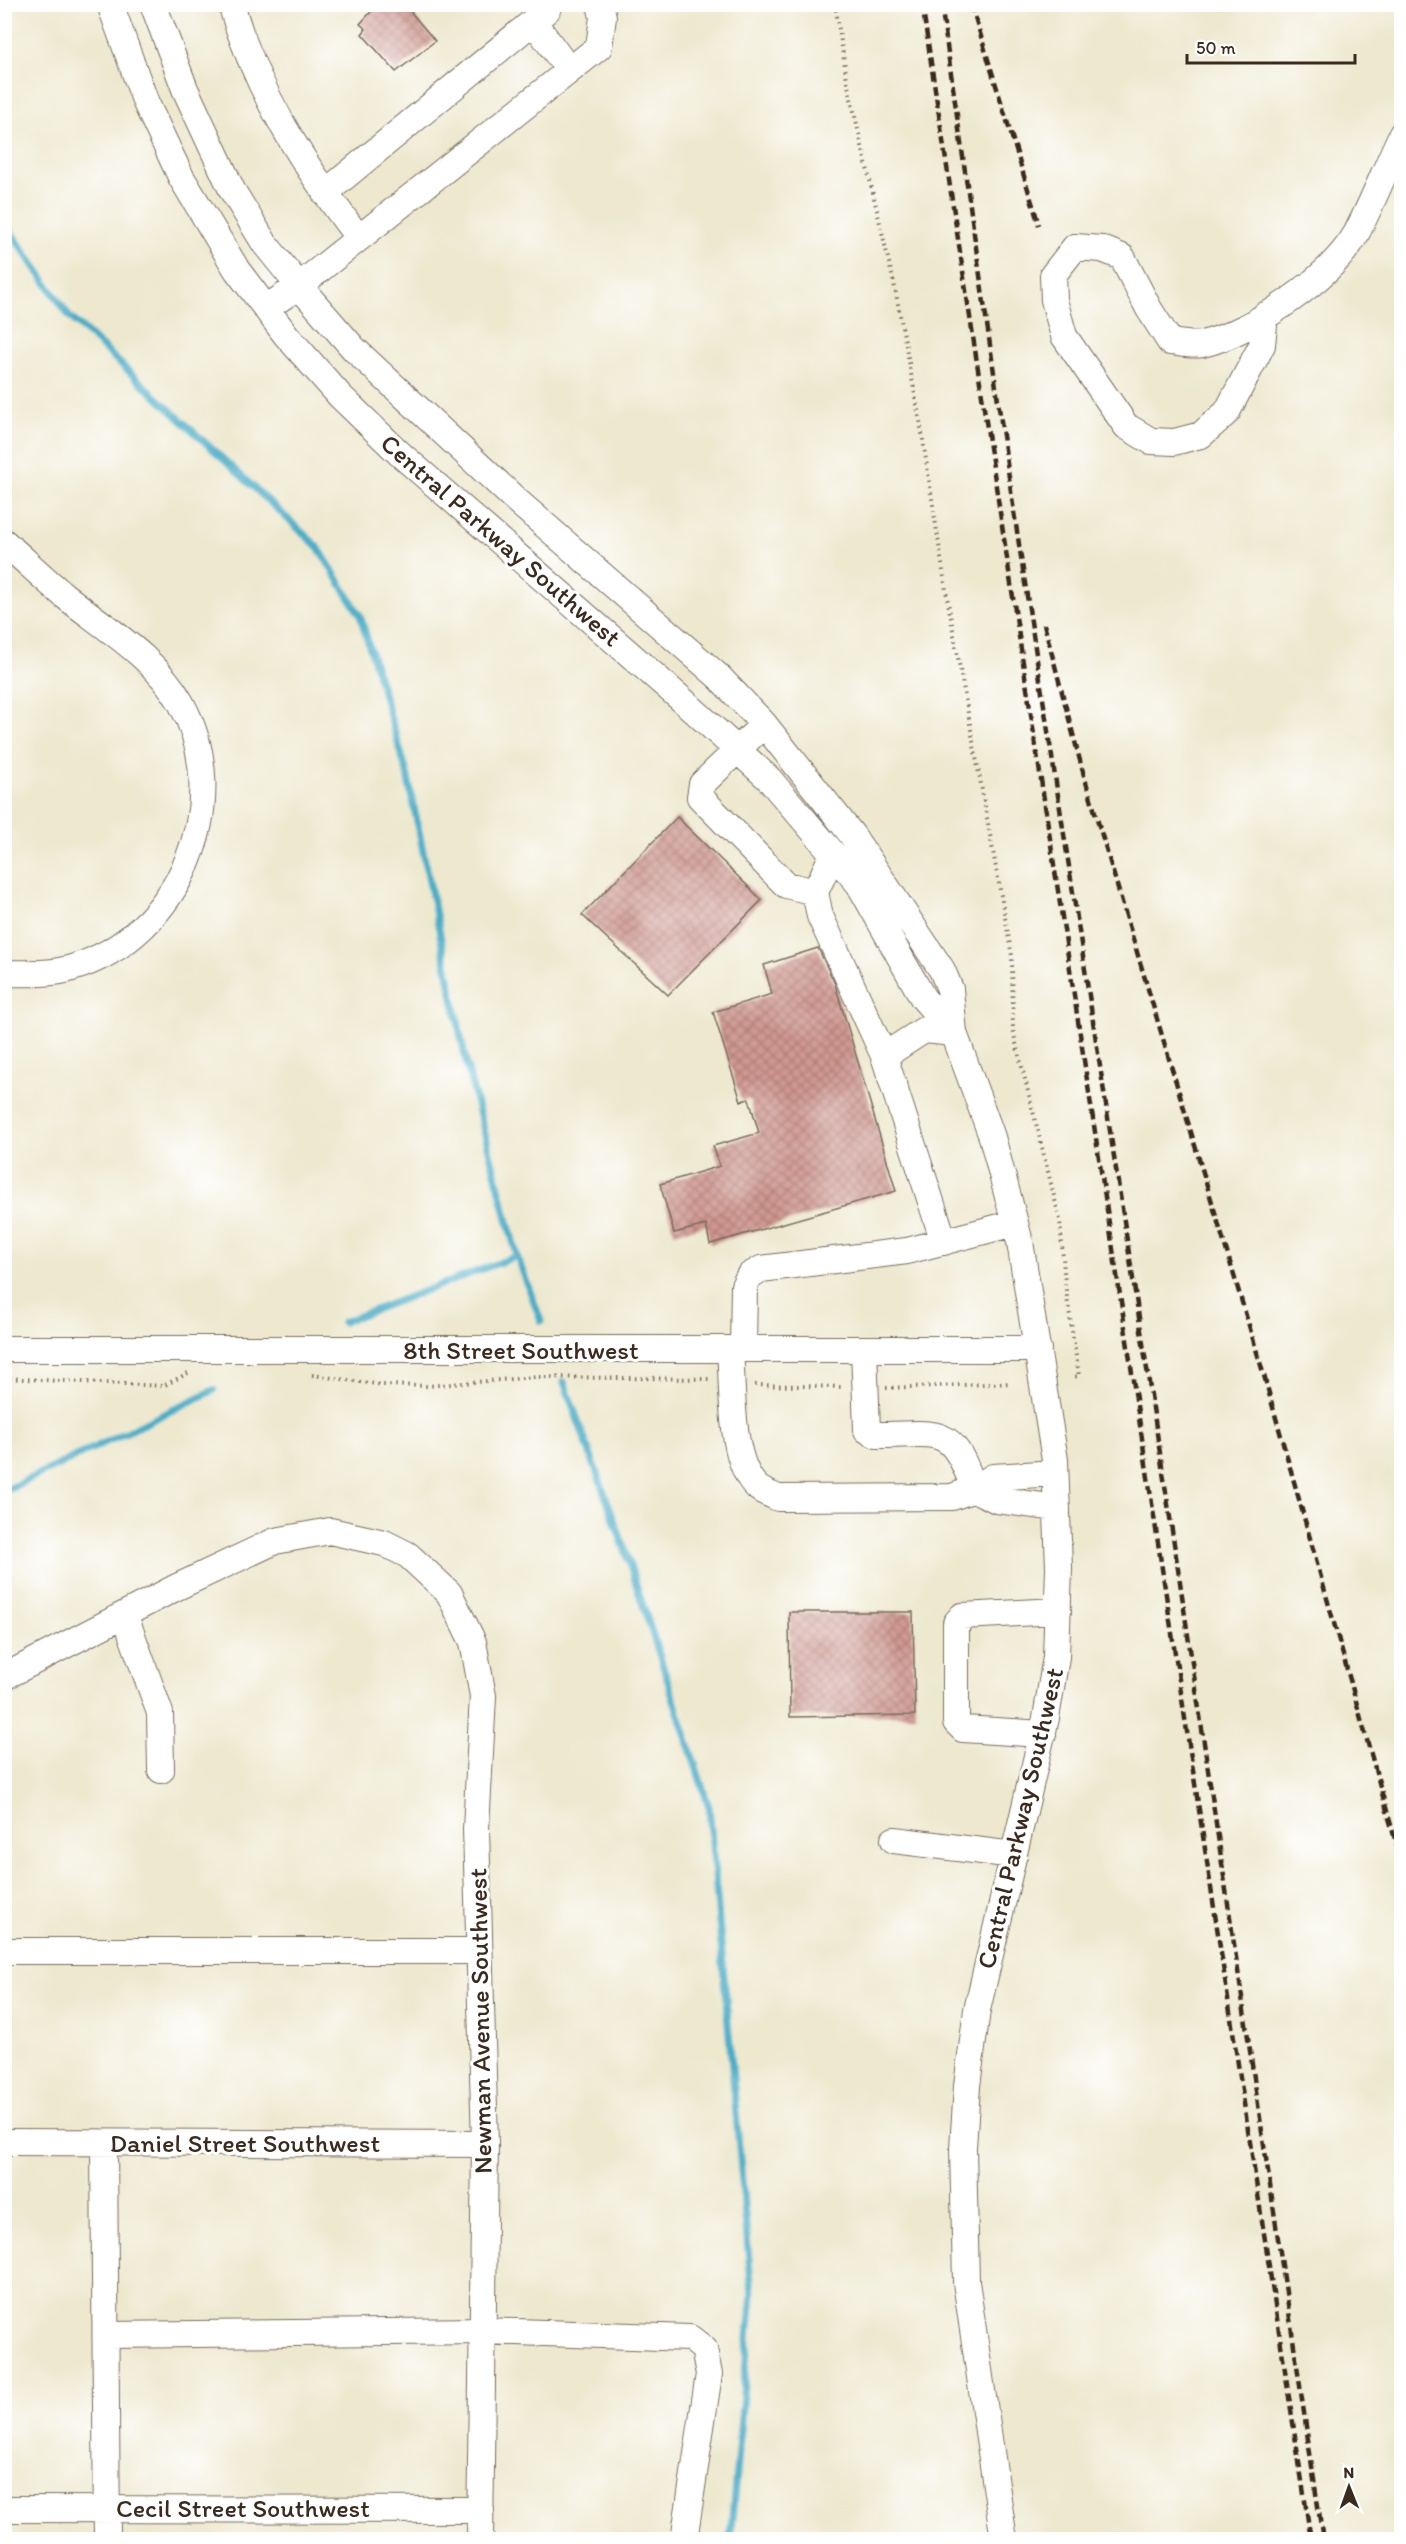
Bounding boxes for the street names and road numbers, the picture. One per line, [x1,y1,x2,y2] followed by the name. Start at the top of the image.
[374,427,628,653] street label: Central Parkway Southwest
[403,1334,639,1366] street label: 8th Street Southwest
[970,1664,1070,1972] street label: Central Parkway Southwest
[461,1868,499,2174] street label: Newman Avenue Southwest
[110,2127,380,2159] street label: Daniel Street Southwest
[116,2492,370,2524] street label: Cecil Street Southwest

